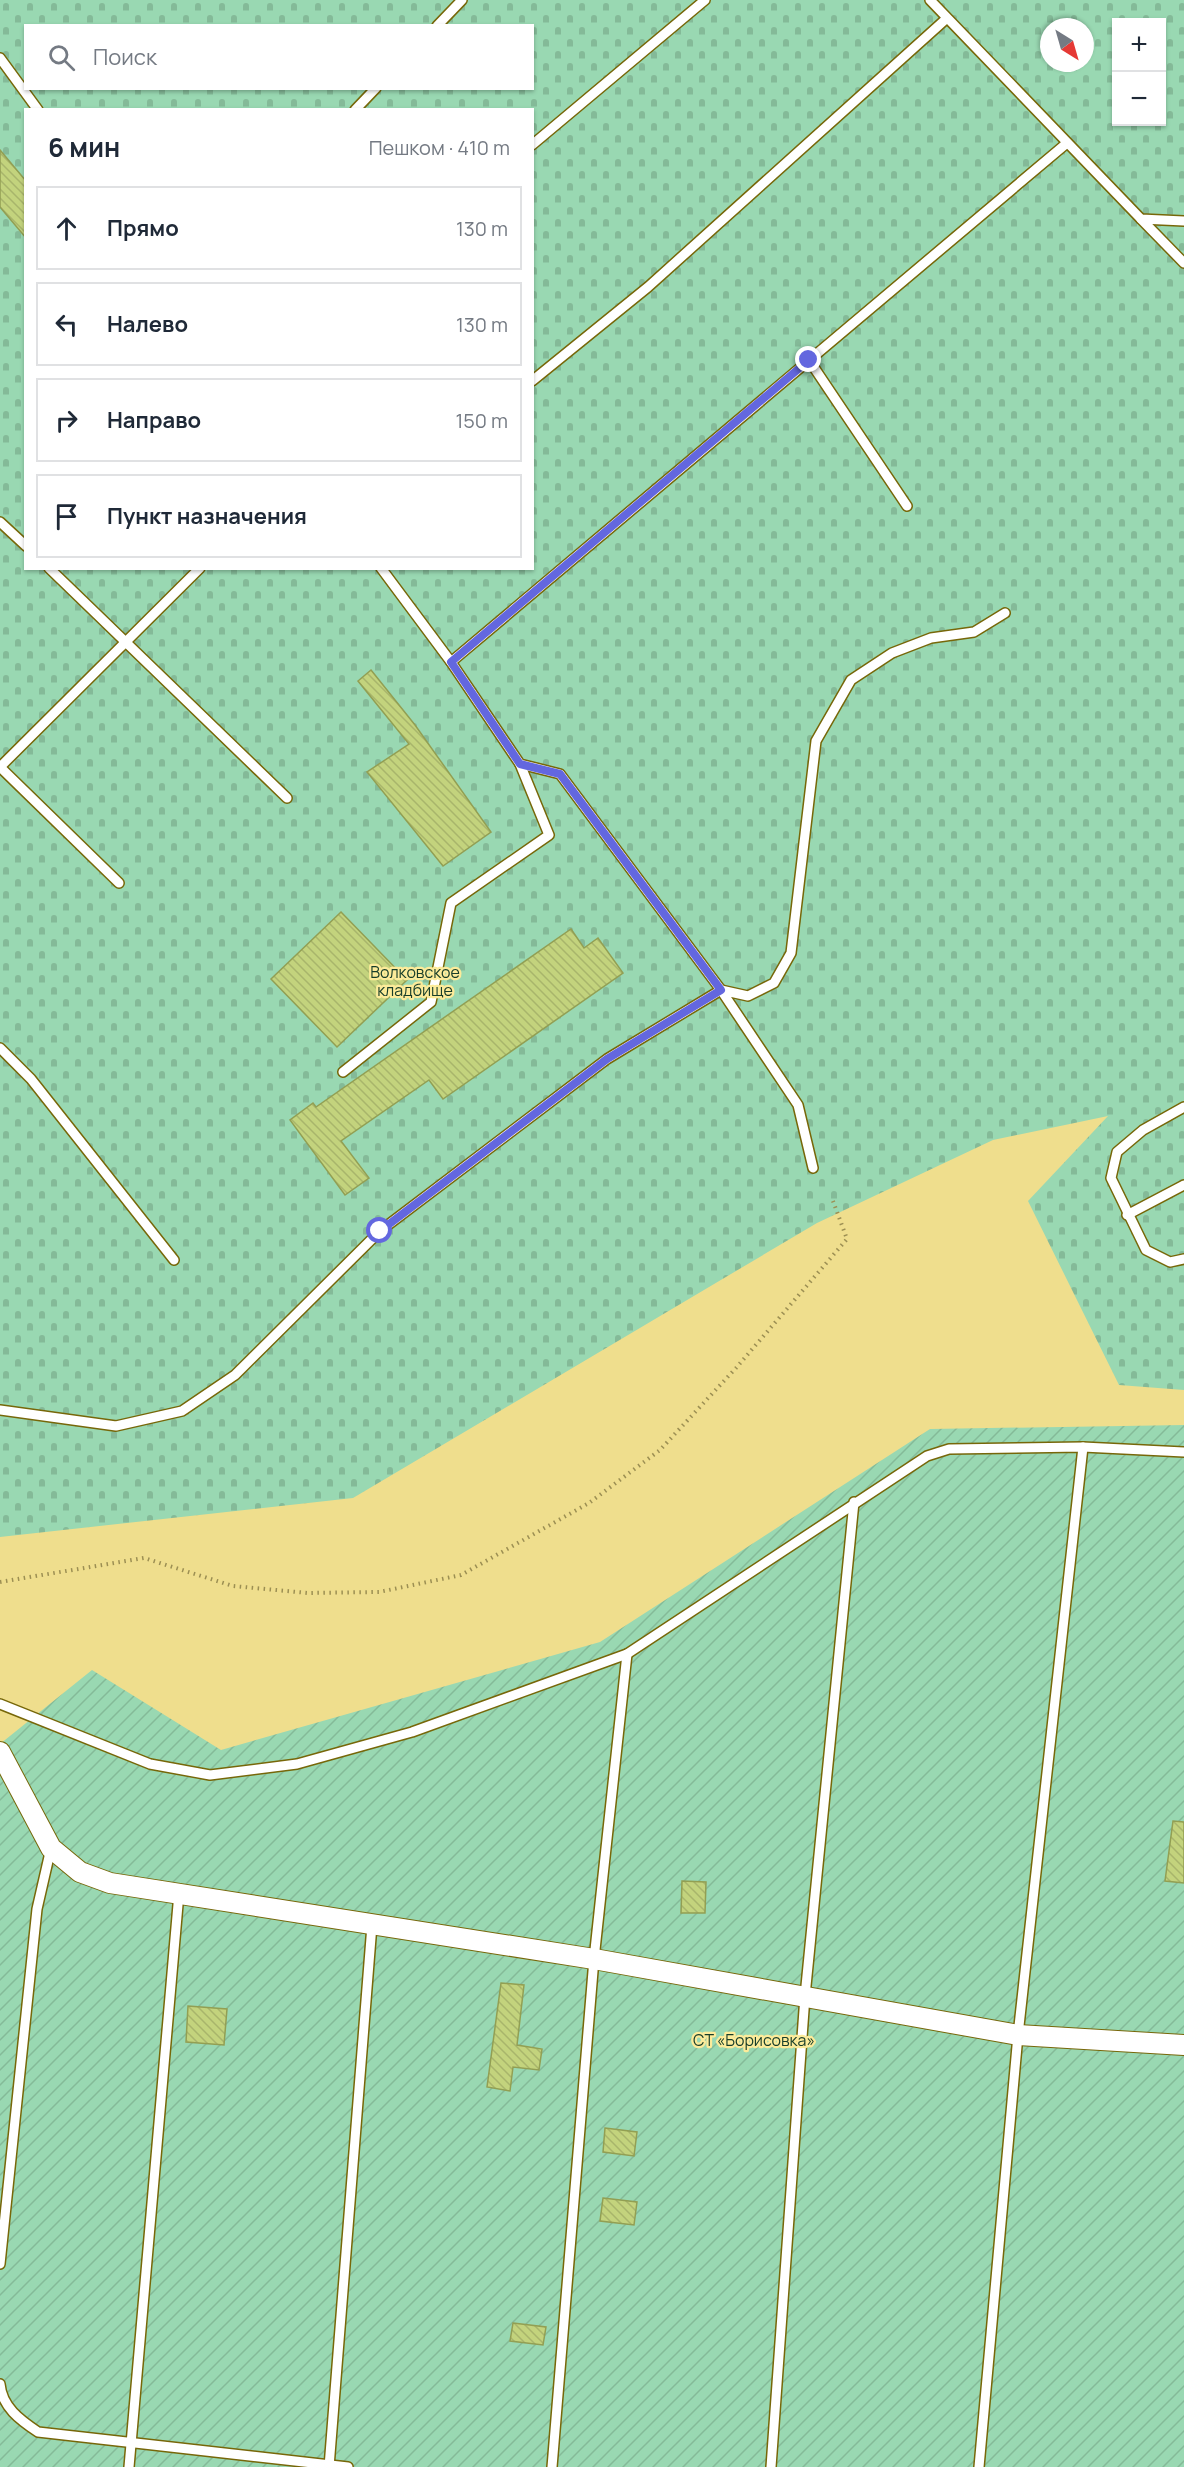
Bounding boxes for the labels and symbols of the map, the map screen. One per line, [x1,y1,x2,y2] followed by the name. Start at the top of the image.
[1040,18,1094,72] north arrow
[795,346,821,372] route end
[370,961,460,1001] park label: Волковское кладбище
[366,1217,392,1243] route start
[693,2029,815,2051] park label: СТ «Борисовка»

